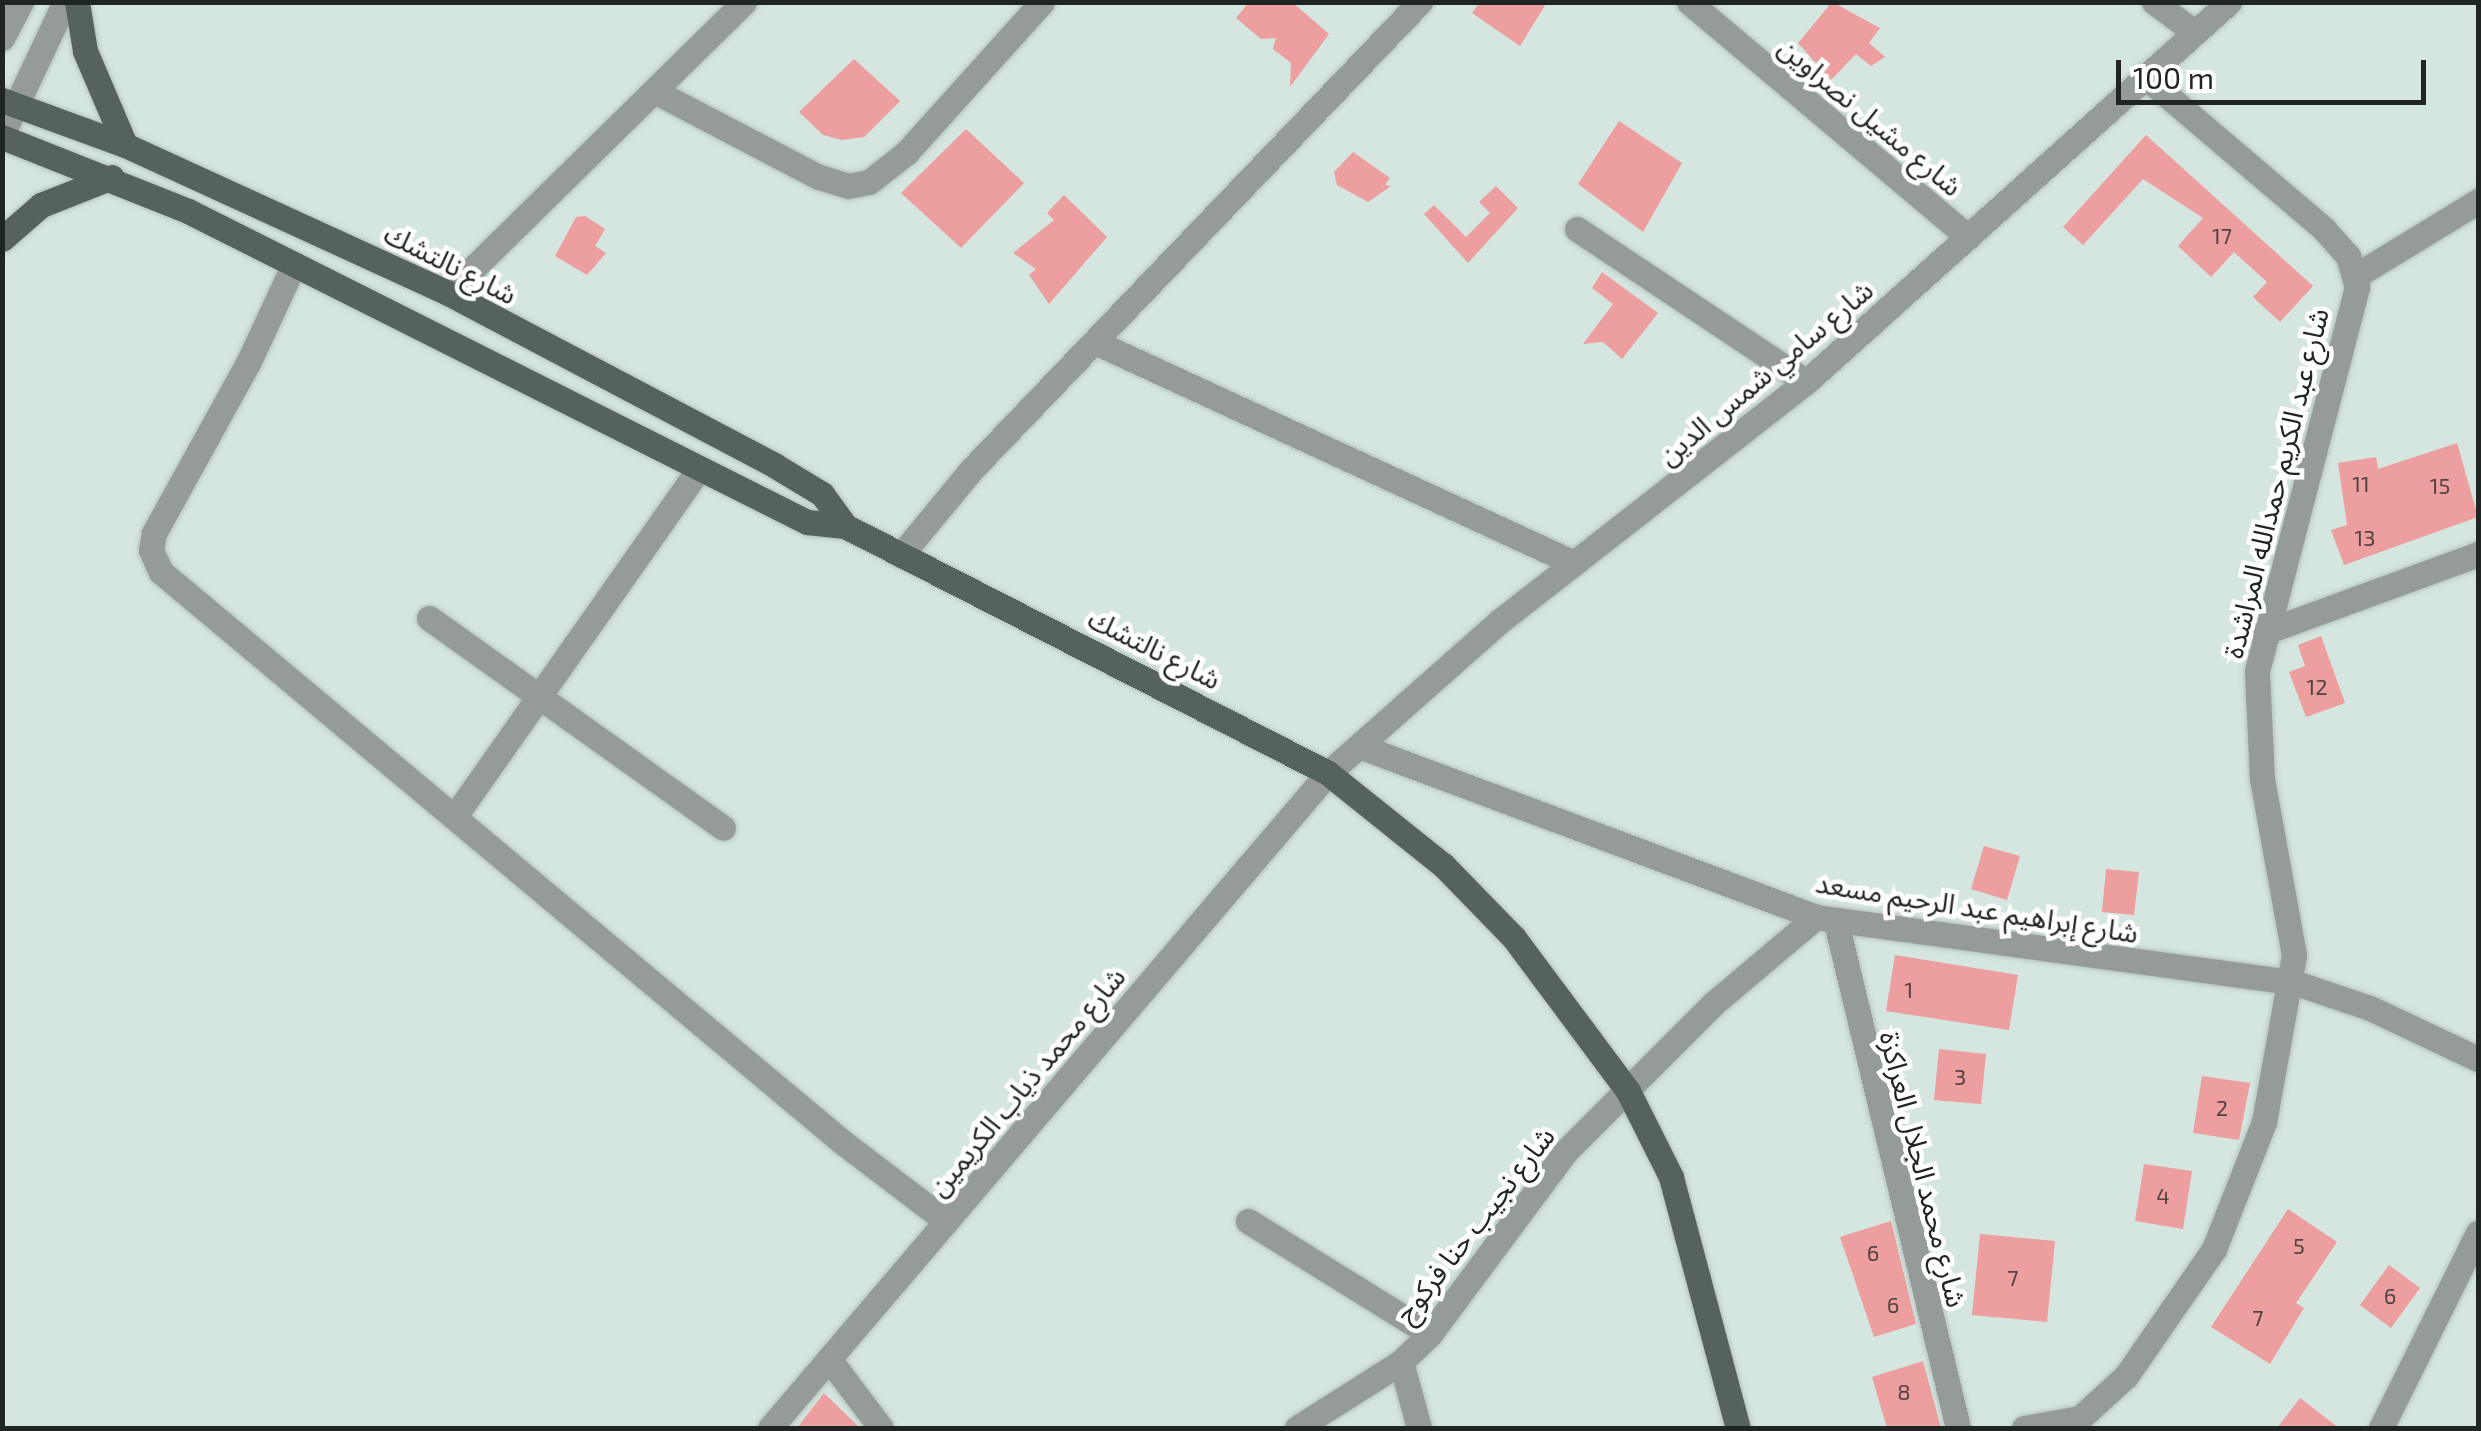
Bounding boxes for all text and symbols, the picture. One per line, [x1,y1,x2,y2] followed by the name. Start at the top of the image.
[1773,30,1969,202] street label: شارع مشيل نصراوين
[2121,40,2431,102] scale bar
[2133,59,2214,95] text: 100 m
[379,215,523,311] street label: شارع نالتشك
[2212,223,2232,249] house number: 17
[1651,272,1879,472] street label: شارع سامي شمس الدين
[2215,305,2335,661] street label: شارع عبد الكريم حمدالله المراشدة
[2352,471,2370,497] house number: 11
[2430,473,2450,499] house number: 15
[2355,525,2375,551] house number: 13
[1083,600,1227,696] street label: شارع نالتشك
[2306,674,2328,700] house number: 12
[1813,865,2141,949] street label: شارع إبراهيم عبد الرحيم مسعد
[920,960,1132,1202] street label: شارع محمد ذياب الكريمين
[1905,977,1913,1003] house number: 1
[1873,1027,1975,1311] street label: شارع محمد الجلال العراكزة
[1954,1064,1966,1090] house number: 3
[2216,1095,2228,1121] house number: 2
[1387,1119,1561,1329] street label: شارع نجيب حنا فركوح
[2156,1183,2170,1209] house number: 4
[2293,1233,2305,1259] house number: 5
[1867,1240,1879,1266] house number: 6
[2007,1265,2019,1291] house number: 7
[2384,1283,2396,1309] house number: 6
[1887,1292,1899,1318] house number: 6
[2252,1305,2264,1331] house number: 7
[1897,1379,1911,1405] house number: 8

